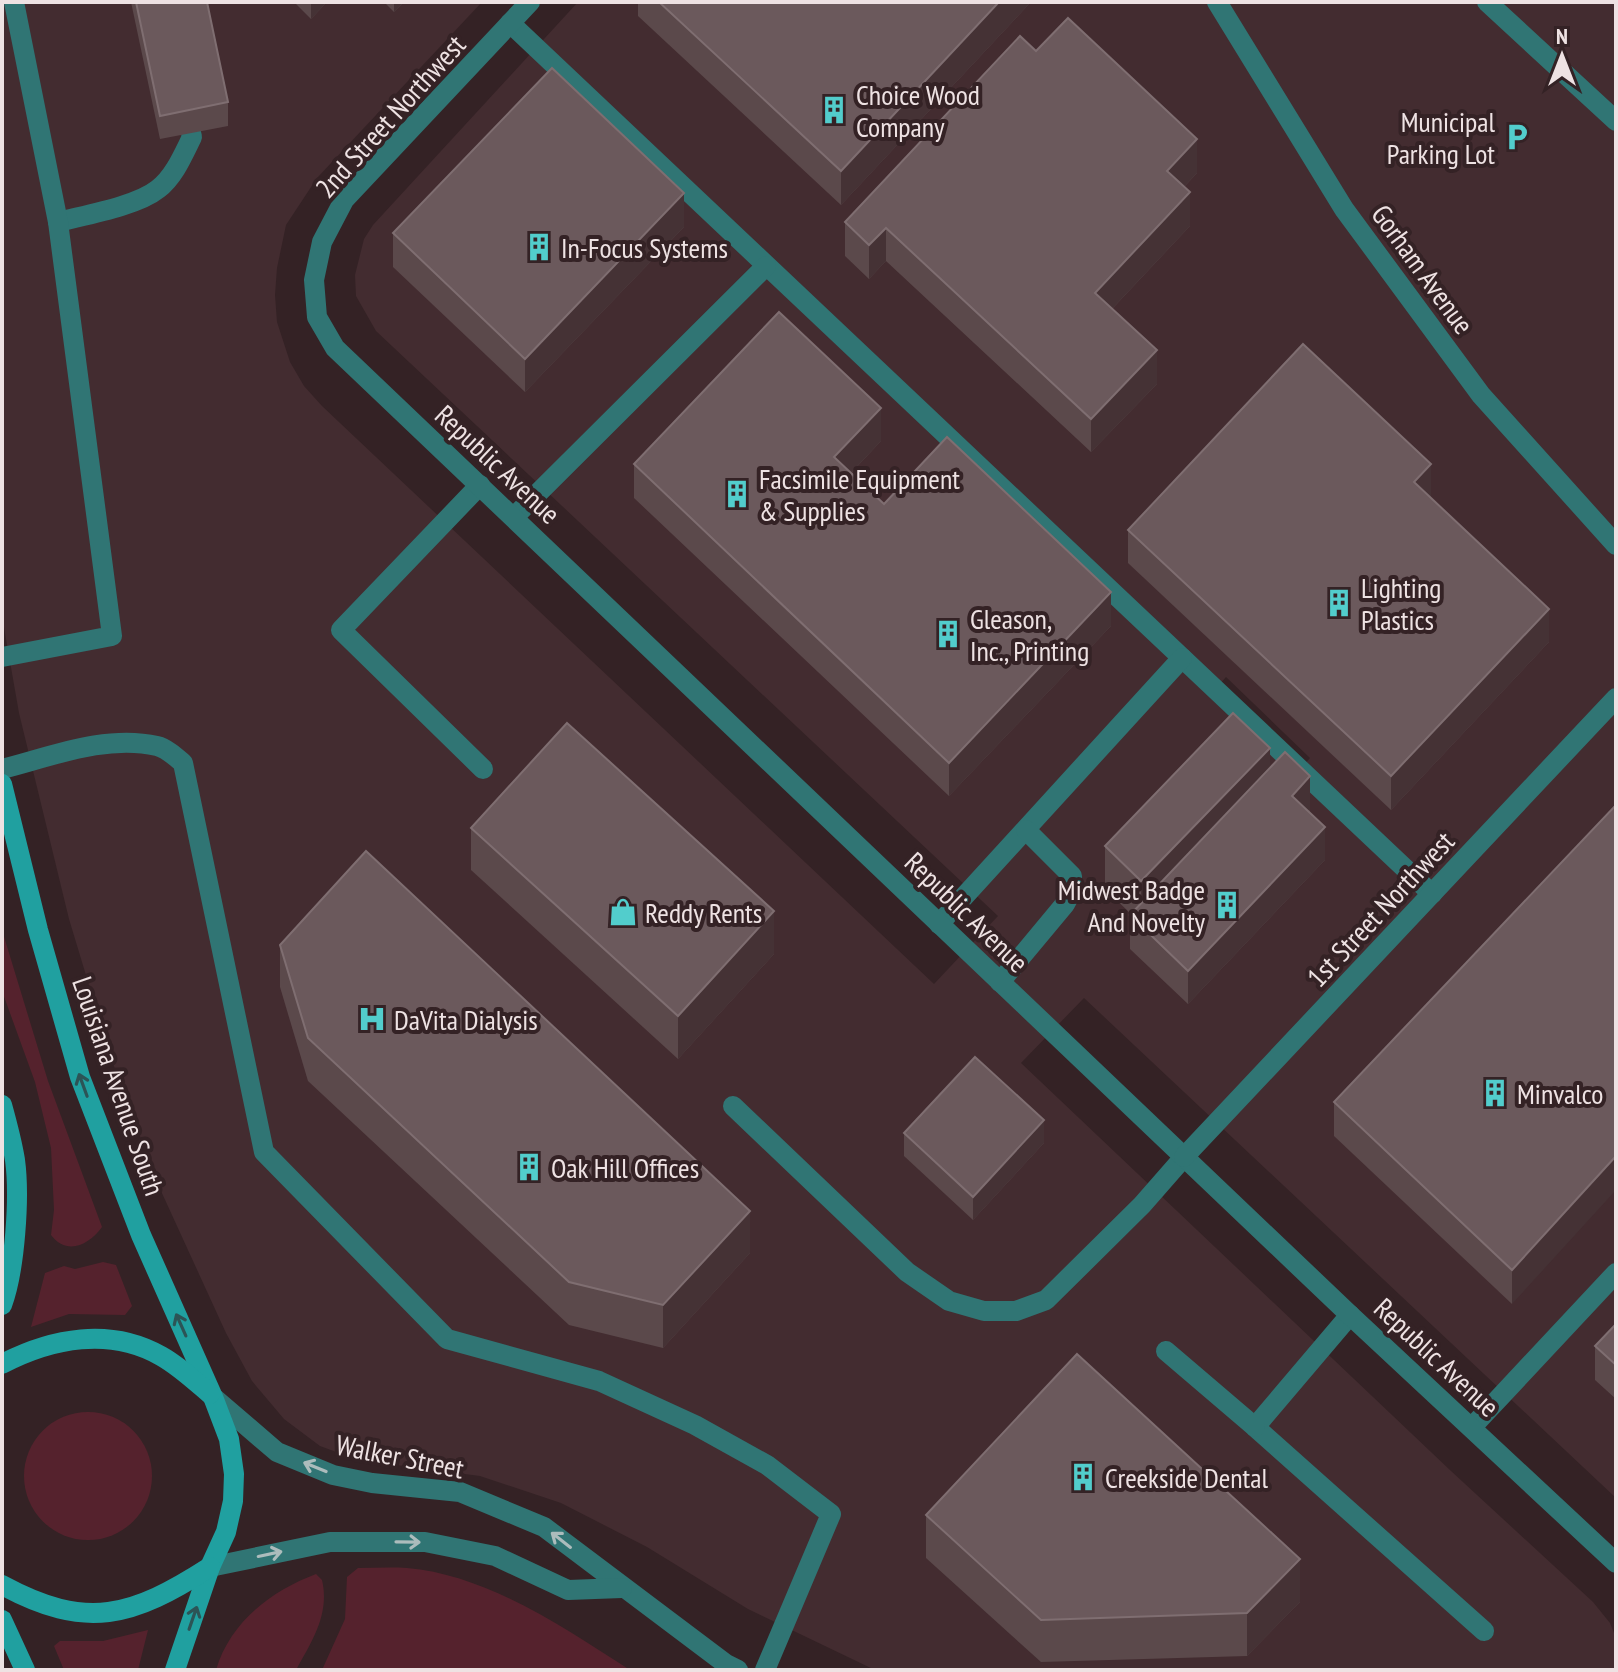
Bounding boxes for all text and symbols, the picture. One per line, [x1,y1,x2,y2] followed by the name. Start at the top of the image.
[1522,16,1602,96] north arrow
[1556,22,1568,50] text: N
[307,26,473,205] street label: 2nd Street Northwest
[856,76,980,145] place label: Choice Wood Company
[819,95,849,125] building icon: Choice Wood Company
[1387,103,1495,172] place label: Municipal Parking Lot
[1502,122,1532,152] parking icon: Municipal Parking Lot
[1364,197,1482,341] street label: Gorham Avenue
[561,229,728,266] place label: In-Focus Systems
[524,232,554,262] building icon: In-Focus Systems
[427,396,569,532] street label: Republic Avenue
[759,460,960,529] place label: Facsimile Equipment & Supplies
[722,479,752,509] building icon: Facsimile Equipment & Supplies
[1361,569,1441,638] place label: Lighting Plastics
[1324,588,1354,618] building icon: Lighting Plastics
[970,600,1089,669] place label: Gleason, Inc., Printing
[933,619,963,649] building icon: Gleason, Inc., Printing
[1298,823,1462,995] street label: 1st Street Northwest
[897,844,1037,980] street label: Republic Avenue
[1058,871,1205,940] place label: Midwest Badge And Novelty
[1212,890,1242,920] building icon: Midwest Badge And Novelty
[645,894,762,931] place label: Reddy Rents
[608,897,638,927] shop icon: Reddy Rents
[64,972,174,1200] street label: Louisiana Avenue South
[394,1001,538,1038] place label: DaVita Dialysis
[357,1004,387,1034] hospital icon: DaVita Dialysis
[75,1073,89,1098] one-way arrow
[1517,1075,1603,1112] place label: Minvalco
[1480,1078,1510,1108] building icon: Minvalco
[551,1149,699,1186] place label: Oak Hill Offices
[514,1152,544,1182] building icon: Oak Hill Offices
[1366,1289,1508,1425] street label: Republic Avenue
[173,1314,188,1338] one-way arrow
[333,1426,467,1487] street label: Walker Street
[303,1459,328,1474] one-way arrow
[1105,1459,1269,1496] place label: Creekside Dental
[1068,1462,1098,1492] building icon: Creekside Dental
[551,1532,572,1549] one-way arrow
[394,1534,421,1550] one-way arrow
[257,1546,282,1561] one-way arrow
[186,1606,201,1631] one-way arrow

